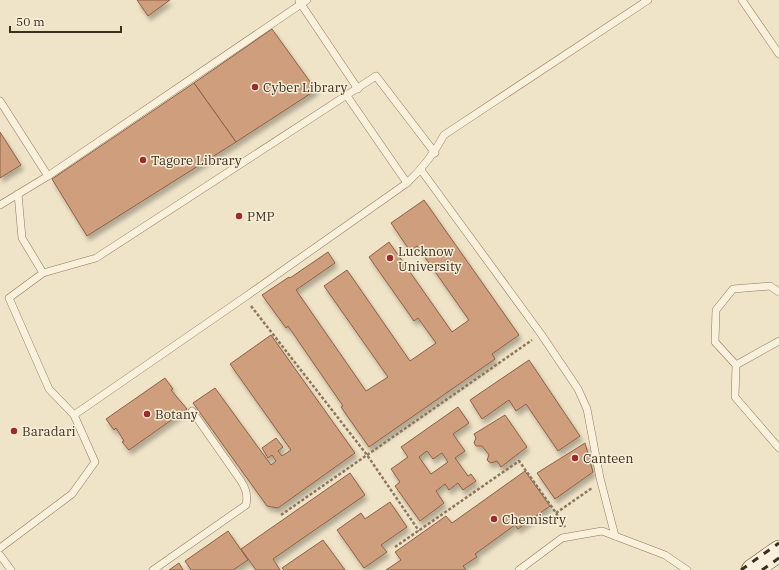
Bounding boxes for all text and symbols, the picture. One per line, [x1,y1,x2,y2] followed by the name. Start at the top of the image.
[10,8,121,34] scale bar
[16,14,45,29] text: 50 m
[263,79,348,96] place label: Cyber Library
[250,82,260,92] marker: Cyber Library
[151,152,242,169] place label: Tagore Library
[138,155,148,165] marker: Tagore Library
[247,208,275,225] place label: PMP
[234,211,244,221] marker: PMP
[398,243,462,275] place label: Lucknow University
[385,253,395,263] marker: Lucknow University
[155,406,198,423] place label: Botany
[142,409,152,419] marker: Botany
[22,423,76,440] place label: Baradari
[9,426,19,436] marker: Baradari
[583,450,634,467] place label: Canteen
[570,453,580,463] marker: Canteen
[502,511,566,528] place label: Chemistry
[489,514,499,524] marker: Chemistry

